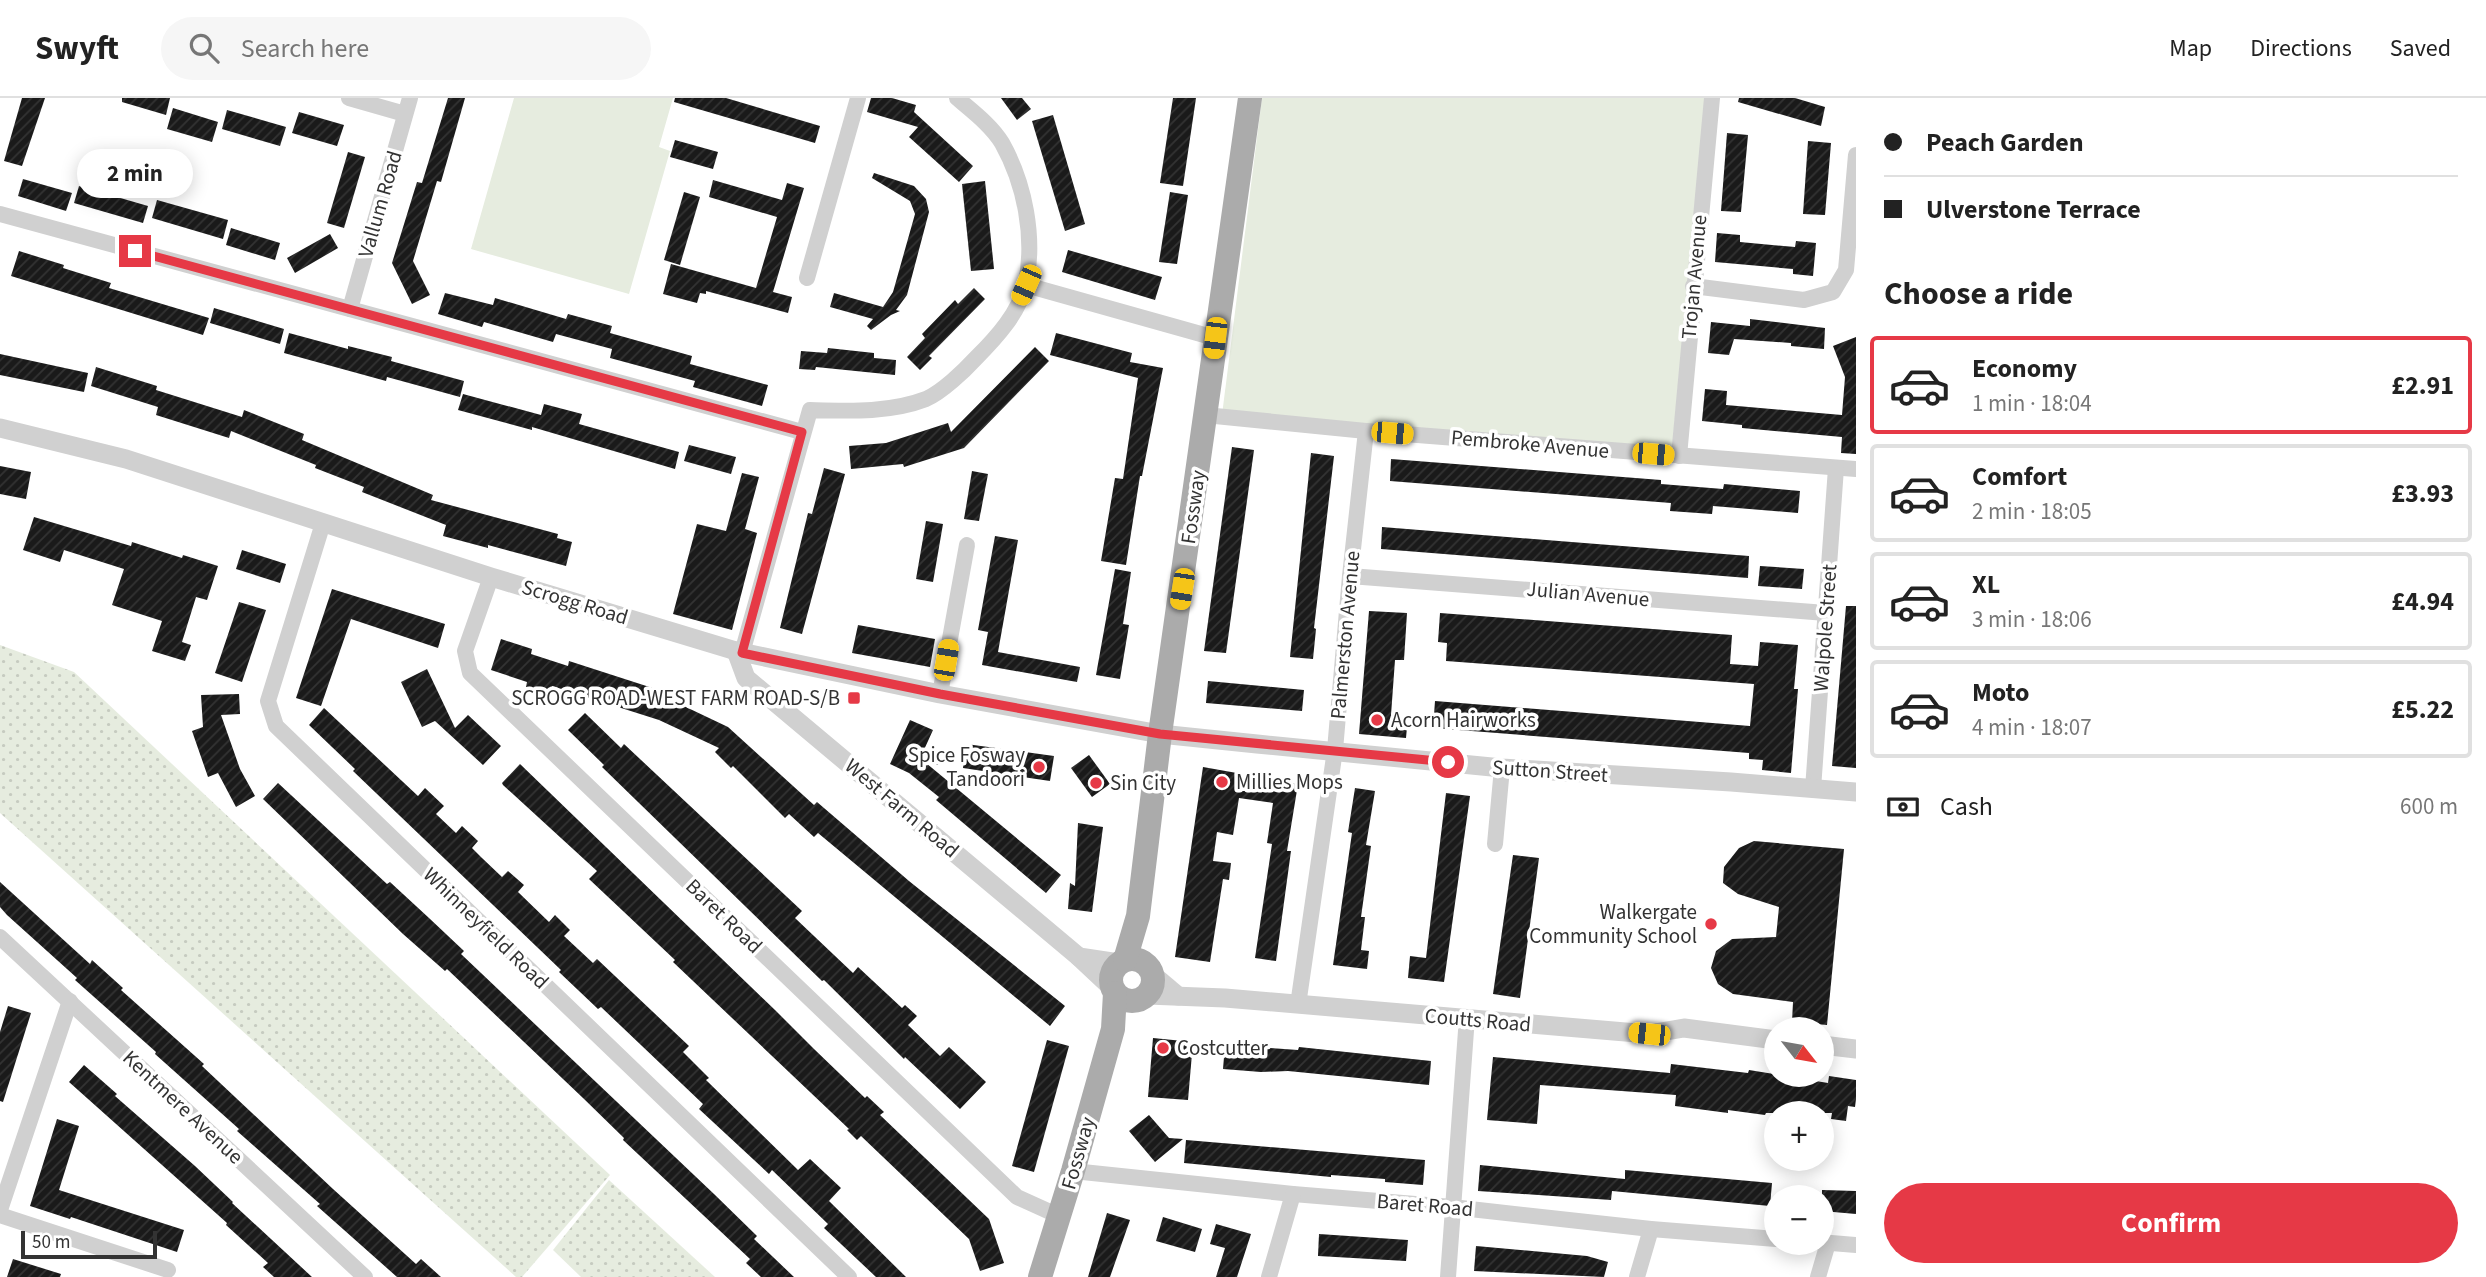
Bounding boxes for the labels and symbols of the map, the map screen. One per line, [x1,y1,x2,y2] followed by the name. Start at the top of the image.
[350,147,410,261] street label: Vallum Road
[77,150,193,198] callout: 2 min
[1674,213,1714,341] street label: Trojan Avenue
[119,235,151,267] route end
[1008,262,1045,308] car
[1203,316,1228,360] car
[1371,421,1414,445] car
[1450,422,1610,466] street label: Pembroke Avenue
[1632,442,1675,466] car
[1173,468,1213,546] street label: Fossway
[1323,550,1367,720] street label: Palmerston Avenue
[1806,563,1844,693] street label: Walpole Street
[1169,567,1196,611] car
[518,572,632,632] street label: Scrogg Road
[1525,574,1651,614] street label: Julian Avenue
[933,637,960,683] car
[511,683,840,713] place label: SCROGG ROAD-WEST FARM ROAD-S/B
[846,690,862,706] marker: SCROGG ROAD-WEST FARM ROAD-S/B
[1391,705,1536,735] place label: Acorn Hairworks
[1369,712,1385,728] marker: Acorn Hairworks
[908,740,1025,794] place label: Spice Fosway Tandoori
[1432,746,1464,778] route start
[838,751,966,865] street label: West Farm Road
[1491,752,1609,790] street label: Sutton Street
[1031,759,1047,775] marker: Spice Fosway Tandoori
[1236,767,1343,797] place label: Millies Mops
[1110,768,1176,798] place label: Sin City
[1214,774,1230,790] marker: Millies Mops
[1088,775,1104,791] marker: Sin City
[416,860,556,996] street label: Whinneyfield Road
[679,872,769,960] street label: Baret Road
[1529,897,1697,951] place label: Walkergate Community School
[1703,916,1719,932] marker: Walkergate Community School
[1424,1000,1532,1040] street label: Coutts Road
[1764,1017,1834,1087] north arrow
[1628,1021,1671,1047] car
[1177,1033,1268,1063] place label: Costcutter
[1155,1040,1171,1056] marker: Costcutter
[116,1043,250,1171] street label: Kentmere Avenue
[1053,1113,1103,1193] street label: Fossway
[1376,1186,1474,1224] street label: Baret Road
[21,1228,158,1260] scale bar

